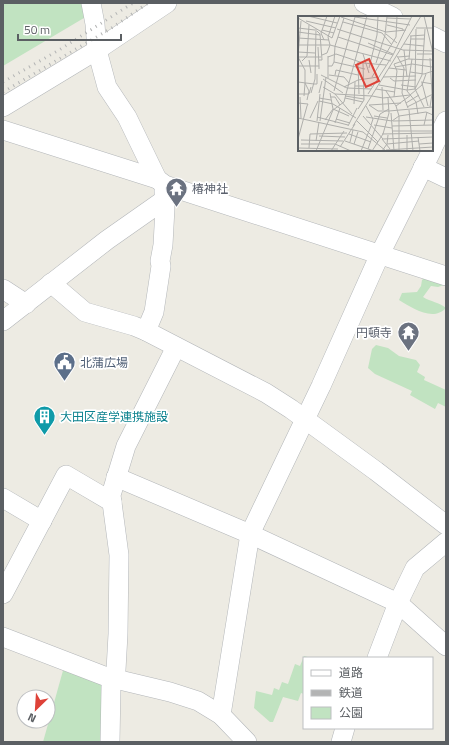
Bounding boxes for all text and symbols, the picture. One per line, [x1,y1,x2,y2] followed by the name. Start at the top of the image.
[18,16,121,42] scale bar
[298,16,433,151] inset map
[24,20,50,39] text: 50 m
[164,175,190,208] temple icon: 椿神社
[192,179,228,198] place label: 椿神社
[395,319,421,352] temple icon: 円頓寺
[356,323,392,342] place label: 円頓寺
[51,349,77,382] public building icon: 北蒲広場
[80,353,128,372] place label: 北蒲広場
[31,403,57,436] building icon: 大田区産学連携施設
[60,407,168,426] place label: 大田区産学連携施設
[303,657,433,729] legend
[339,663,363,682] text: 道路
[339,683,363,702] text: 鉄道
[16,689,56,729] north arrow
[339,703,363,722] text: 公園
[25,709,39,727] text: N

